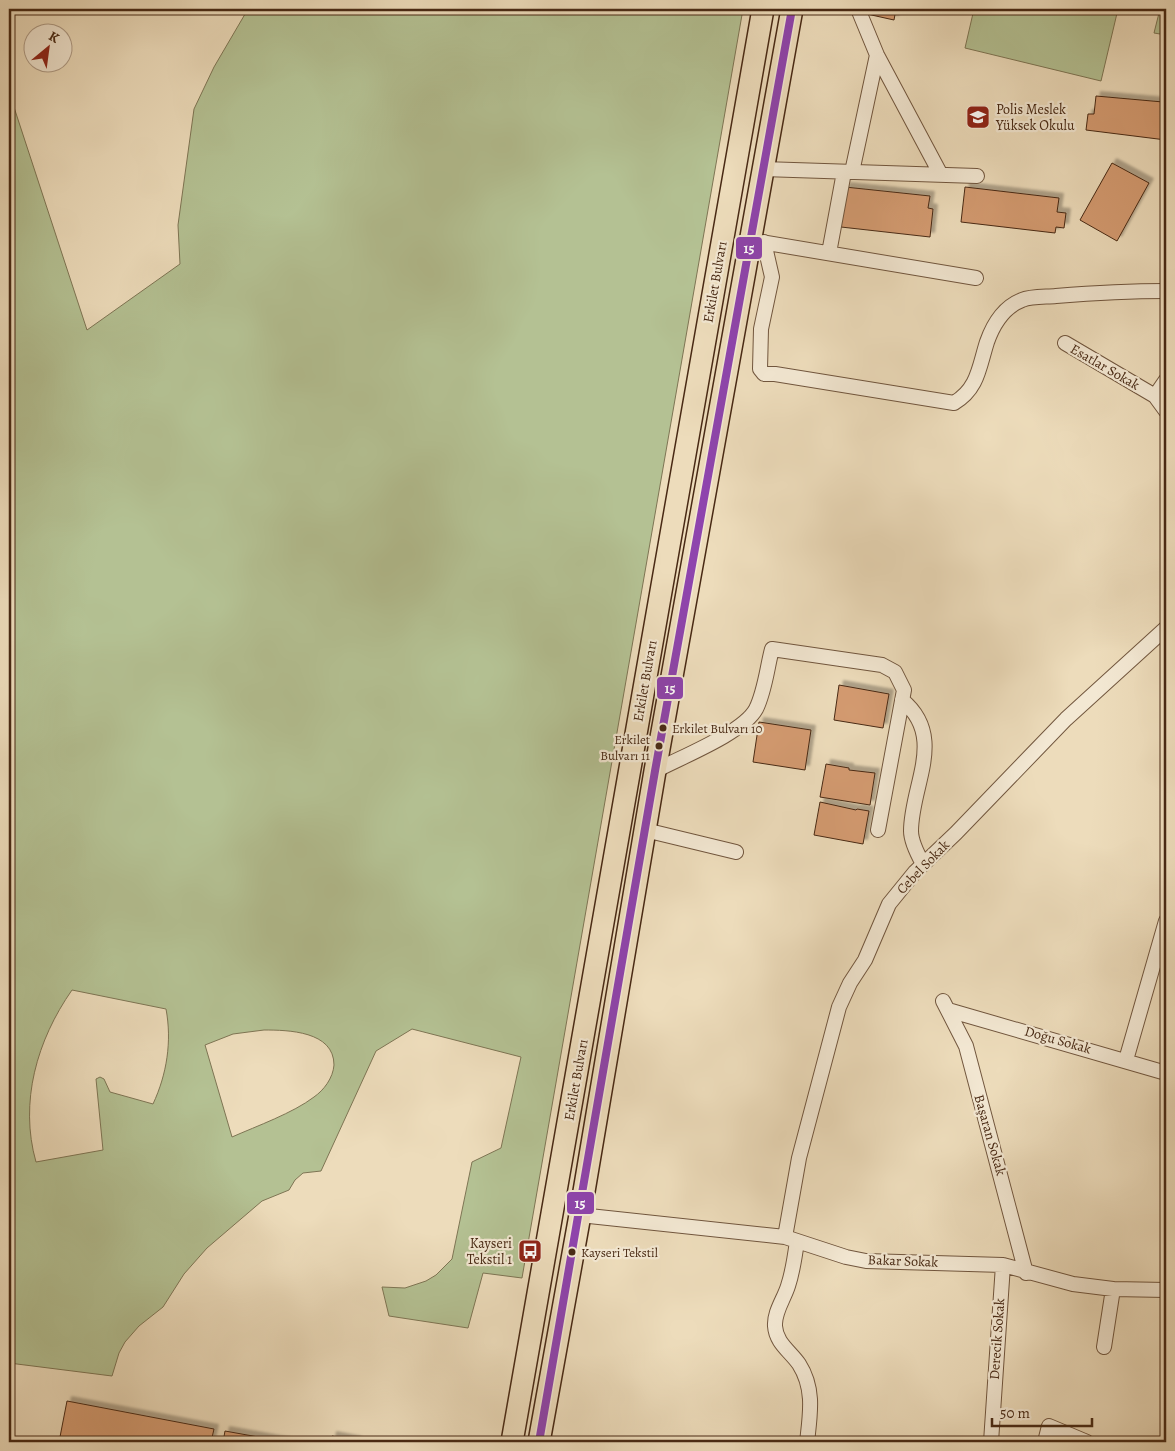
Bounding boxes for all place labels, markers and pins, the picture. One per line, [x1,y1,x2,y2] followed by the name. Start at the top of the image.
[995,100,1075,135] place label: Polis Meslek Yüksek Okulu
[965,104,991,130] school or university icon: Polis Meslek Yüksek Okulu
[672,720,763,737] place label: Erkilet Bulvarı 10
[658,723,668,733] marker: Erkilet Bulvarı 10
[600,731,651,764] place label: Erkilet Bulvarı 11
[654,741,664,751] marker: Erkilet Bulvarı 11
[467,1234,512,1269] place label: Kayseri Tekstil 1
[517,1238,543,1264] bus stop icon: Kayseri Tekstil 1
[581,1244,658,1261] place label: Kayseri Tekstil
[567,1247,577,1257] marker: Kayseri Tekstil

